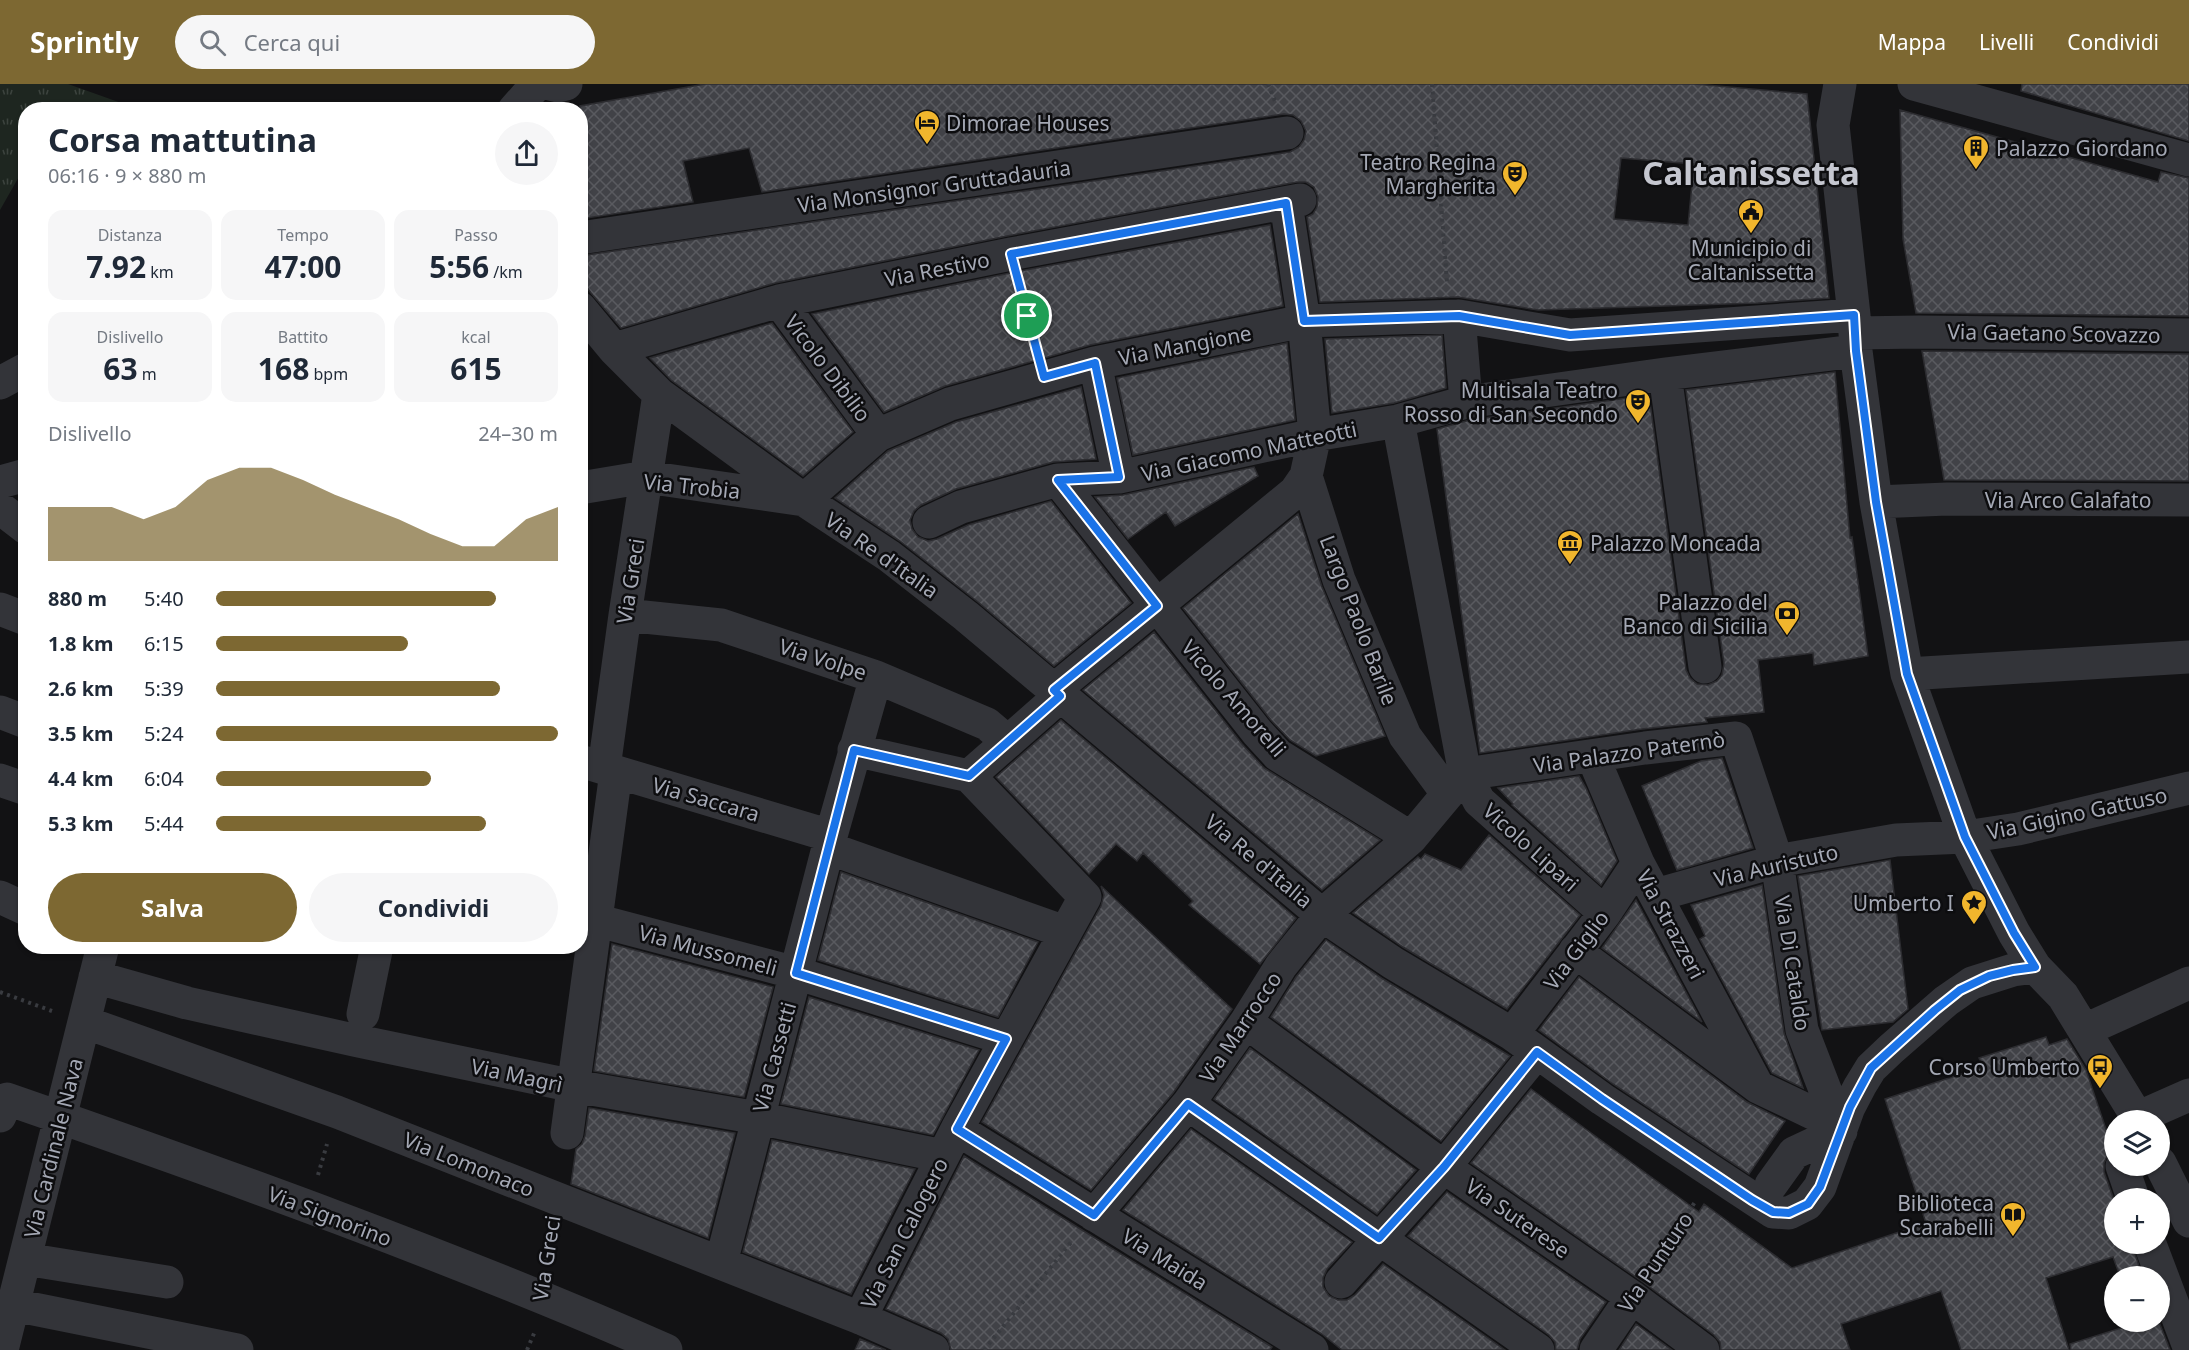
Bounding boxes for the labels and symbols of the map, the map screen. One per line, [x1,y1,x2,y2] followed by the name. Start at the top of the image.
[912,108,942,146] hotel icon: Dimorae Houses
[946,109,1110,137] place label: Dimorae Houses
[1961,133,1991,171] building icon: Palazzo Giordano
[1996,134,2168,162] place label: Palazzo Giordano
[1360,148,1496,200] place label: Teatro Regina Margherita
[1642,150,1860,195] district label: Caltanissetta
[796,153,1072,219] street label: Via Monsignor Gruttadauria
[1500,159,1530,197] theatre icon: Teatro Regina Margherita
[1736,197,1766,235] public building icon: Municipio di Caltanissetta
[1687,234,1815,286] place label: Municipio di Caltanissetta
[882,245,992,293] street label: Via Restivo
[1001,290,1052,341] pin
[779,309,877,427] street label: Vicolo Dibilio
[1947,317,2161,349] street label: Via Gaetano Scovazzo
[1116,318,1254,372] street label: Via Mangione
[1404,376,1618,428] place label: Multisala Teatro Rosso di San Secondo
[1623,387,1653,425] theatre icon: Multisala Teatro Rosso di San Secondo
[1139,414,1359,488] street label: Via Giacomo Matteotti
[642,467,742,505] street label: Via Trobia
[1985,486,2151,514] street label: Via Arco Calafato
[820,506,944,604] street label: Via Re d'Italia
[1555,528,1585,566] museum icon: Palazzo Moncada
[1590,529,1761,557] place label: Palazzo Moncada
[1314,531,1404,709] street label: Largo Paolo Barile
[609,536,651,626] street label: Via Greci
[1622,588,1768,640] place label: Palazzo del Banco di Sicilia
[1772,599,1802,637] bank icon: Palazzo del Banco di Sicilia
[776,632,870,686] street label: Via Volpe
[1175,634,1293,762] street label: Vicolo Amorelli
[1531,725,1727,779] street label: Via Palazzo Paternò
[649,770,763,828] street label: Via Saccara
[1984,780,2170,846] street label: Via Gigino Gattuso
[1477,797,1585,897] street label: Vicolo Lipari
[1199,808,1319,914] street label: Via Re d'Italia
[1711,837,1841,893] street label: Via Auristuto
[1630,864,1712,984] street label: Via Strazzeri
[1959,888,1989,926] place icon: Umberto I
[1853,889,1954,917] place label: Umberto I
[1768,893,1818,1033] street label: Via Di Cataldo
[1537,905,1615,995] street label: Via Giglio
[636,918,780,982] street label: Via Mussomeli
[1192,966,1288,1088] street label: Via Marrocco
[746,999,802,1115] street label: Via Cassetti
[469,1052,565,1098] street label: Via Magrì
[2085,1052,2115,1090] bus stop icon: Corso Umberto
[1928,1053,2080,1081] place label: Corso Umberto
[17,1055,89,1241] street label: Via Cardinale Nava
[399,1125,539,1203] street label: Via Lomonaco
[854,1153,954,1313] street label: Via San Calogero
[1460,1172,1576,1264] street label: Via Suterese
[264,1180,396,1252] street label: Via Signorino
[1897,1189,1994,1241] place label: Biblioteca Scarabelli
[1998,1200,2028,1238] library icon: Biblioteca Scarabelli
[1611,1206,1699,1318] street label: Via Punturo
[525,1213,567,1303] street label: Via Greci
[1117,1222,1213,1296] street label: Via Maida

